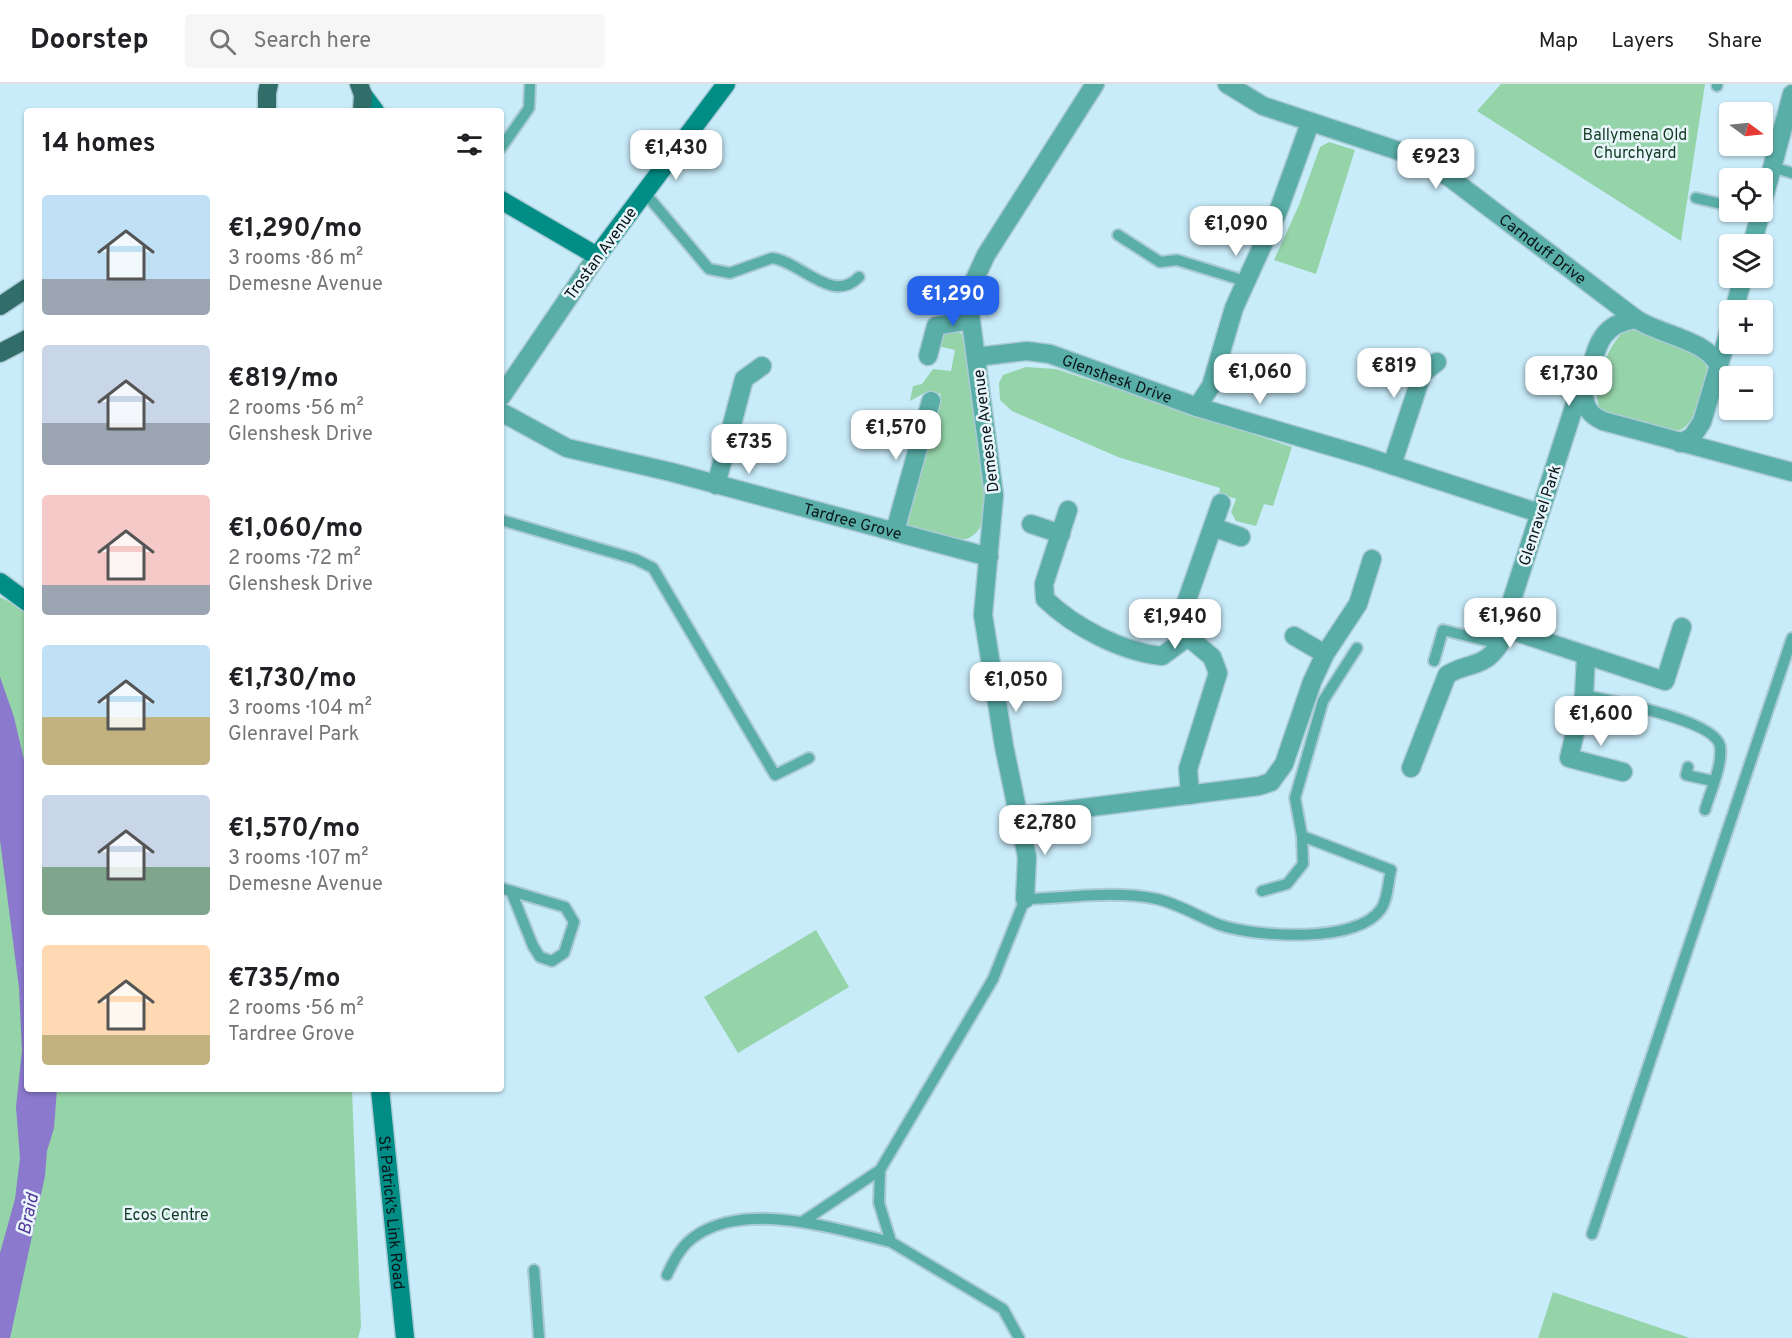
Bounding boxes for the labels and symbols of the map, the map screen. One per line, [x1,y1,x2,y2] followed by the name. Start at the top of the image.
[1719,102,1773,156] north arrow
[1583,126,1687,164] park label: Ballymena Old Churchyard
[627,130,725,181] pin: €1,430
[1400,139,1472,190] pin: €923
[561,204,642,305] street label: Trostan Avenue
[1187,206,1285,257] pin: €1,090
[1494,210,1590,290] street label: Carnduff Drive
[904,276,1002,327] pin: €1,290
[1358,348,1430,399] pin: €819
[1059,351,1174,409] street label: Glenshesk Drive
[1211,354,1309,405] pin: €1,060
[1520,356,1618,407] pin: €1,730
[970,368,1004,493] street label: Demesne Avenue
[847,410,945,461] pin: €1,570
[713,424,785,475] pin: €735
[1515,463,1567,569] street label: Glenravel Park
[801,500,904,545] street label: Tardree Grove
[1461,598,1559,649] pin: €1,960
[1126,599,1224,650] pin: €1,940
[967,662,1065,713] pin: €1,050
[1552,696,1650,747] pin: €1,600
[996,805,1094,856] pin: €2,780
[373,1135,408,1290] street label: St Patrick’s Link Road
[14,1191,45,1237] water label: Braid
[124,1206,209,1226] park label: Ecos Centre

